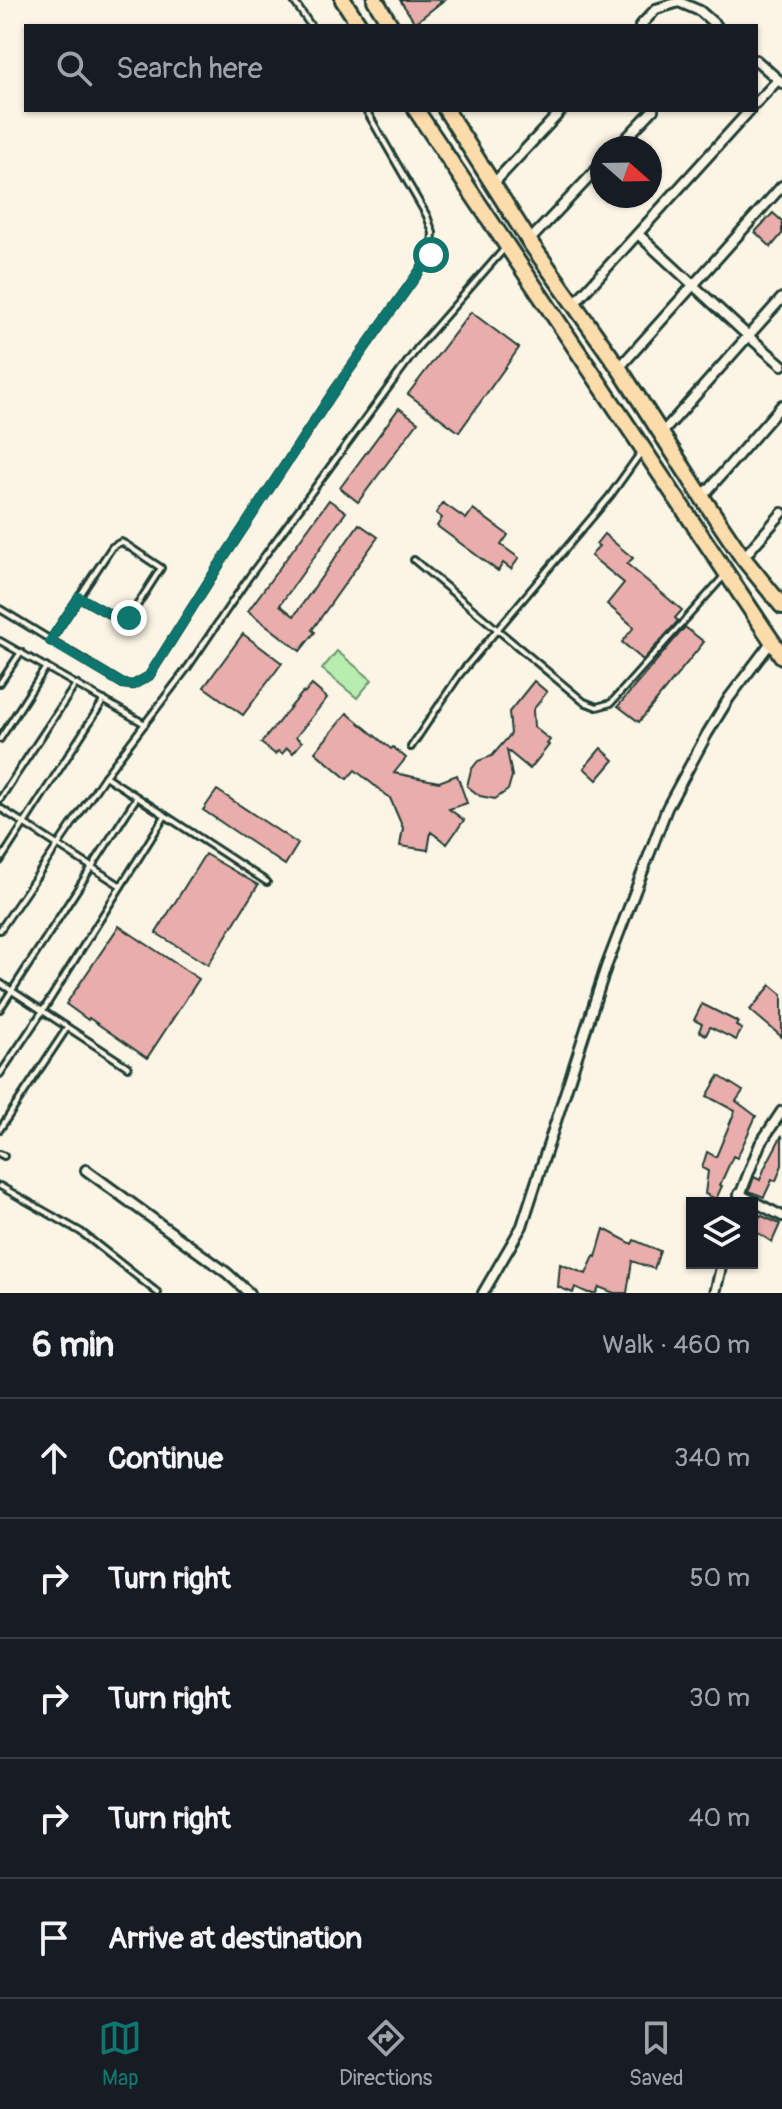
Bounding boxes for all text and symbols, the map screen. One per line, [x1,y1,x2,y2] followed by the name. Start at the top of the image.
[24,24,758,112] search box
[52,46,96,90] icon: search
[116,50,263,87] text: Search here
[590,136,662,208] north arrow
[413,237,449,273] route start
[111,600,147,636] route end
[686,1197,758,1269] map controls
[686,1197,758,1269] button: layers
[32,1324,114,1367] text: 6 min
[602,1329,750,1361] text: Walk · 460 m
[32,1436,76,1480] icon: ahead
[108,1440,223,1477] text: Continue
[674,1442,750,1474] text: 340 m
[32,1556,76,1600] icon: right
[108,1560,231,1597] text: Turn right
[689,1562,750,1594] text: 50 m
[32,1676,76,1720] icon: right
[108,1680,231,1717] text: Turn right
[689,1682,750,1714] text: 30 m
[32,1796,76,1840] icon: right
[108,1800,231,1837] text: Turn right
[688,1802,750,1834] text: 40 m
[32,1916,76,1960] icon: arrive
[108,1920,362,1957] text: Arrive at destination
[98,2016,142,2092] tab: Map
[339,2016,432,2092] tab: Directions
[629,2016,684,2092] tab: Saved

